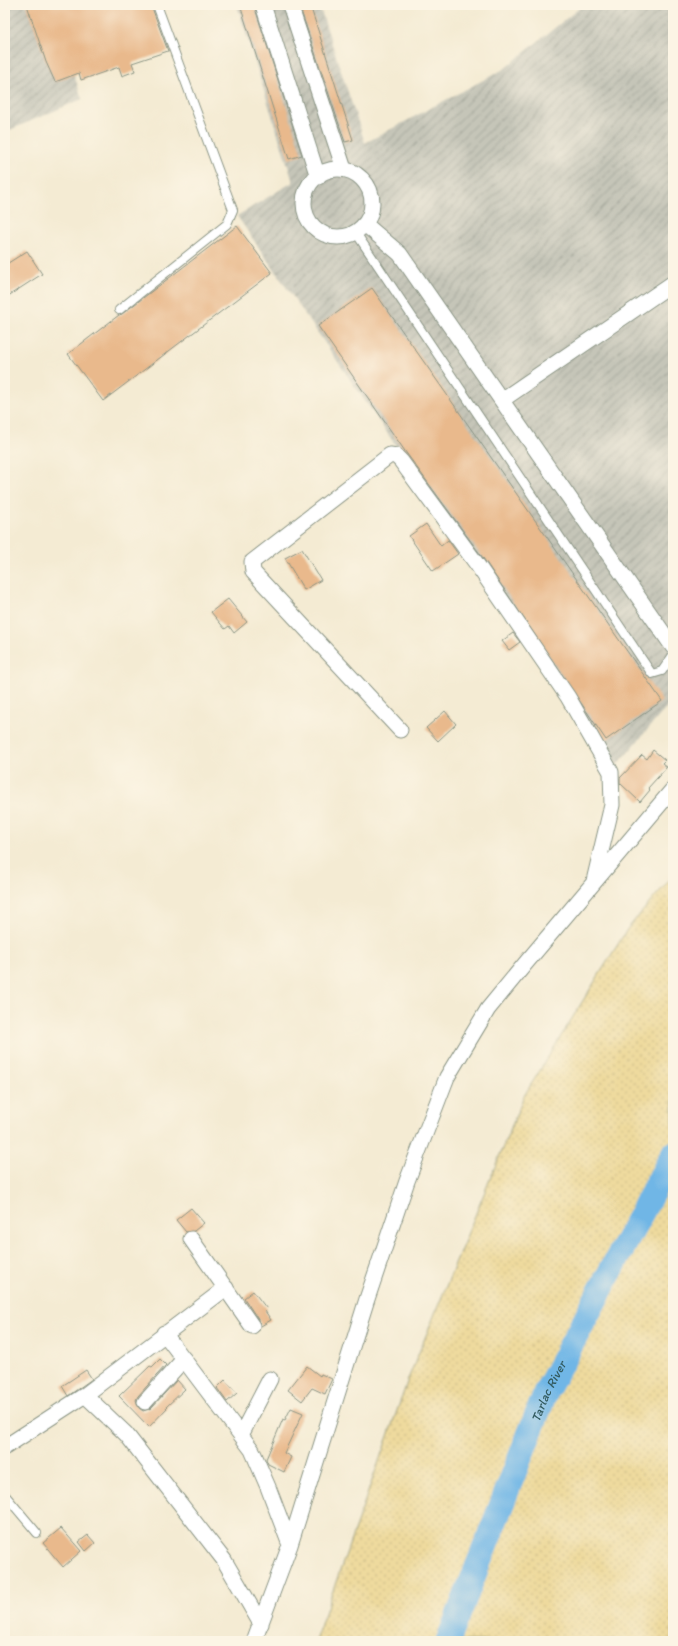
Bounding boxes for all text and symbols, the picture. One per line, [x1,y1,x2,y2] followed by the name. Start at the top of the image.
[527,1357,570,1424] water label: Tarlac River

